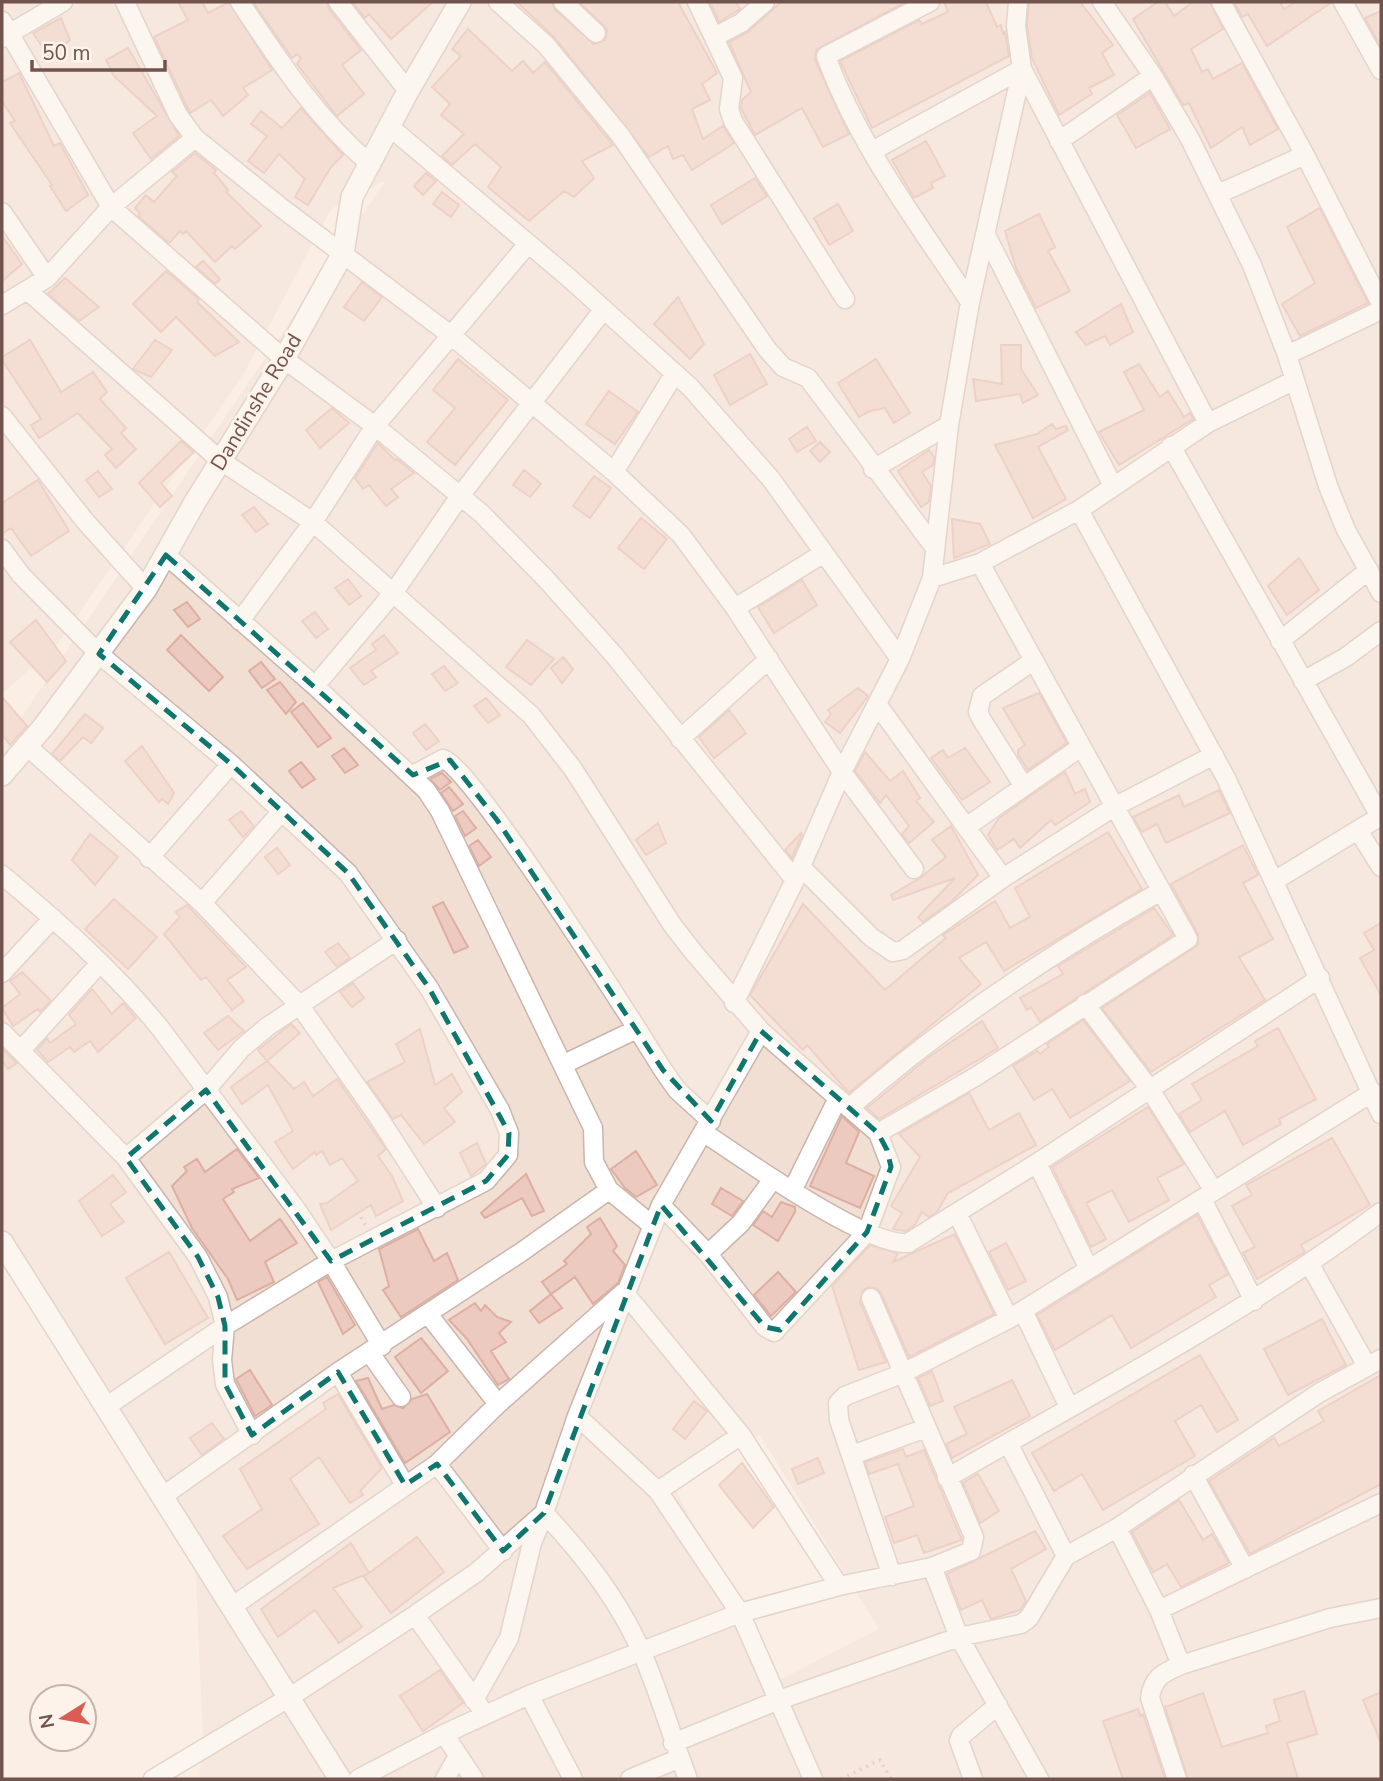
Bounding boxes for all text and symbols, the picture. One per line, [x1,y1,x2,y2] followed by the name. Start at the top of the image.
[32,28,164,72] scale bar
[42,39,91,67] text: 50 m
[204,328,308,476] street label: Dandinshe Road
[28,1683,98,1753] north arrow
[33,1712,61,1731] text: N

